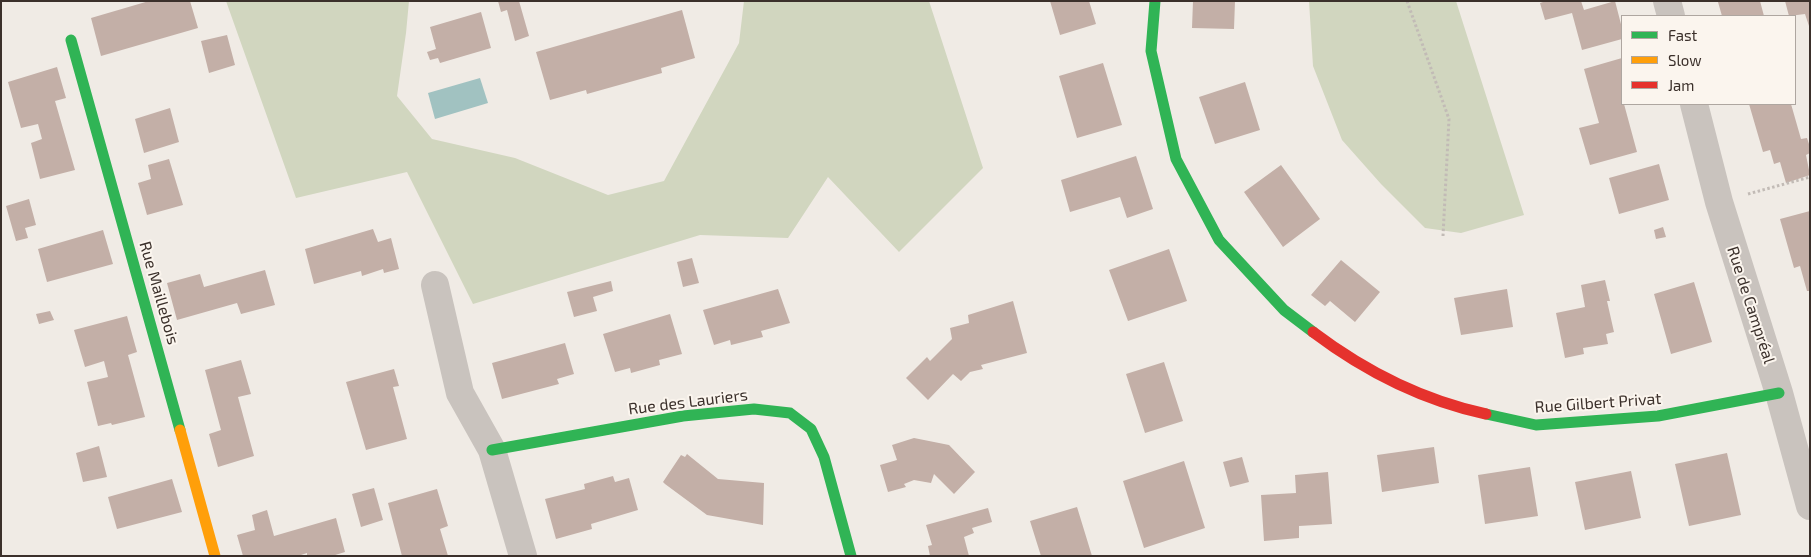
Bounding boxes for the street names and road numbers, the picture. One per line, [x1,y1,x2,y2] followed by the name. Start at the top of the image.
[135,239,183,347] street label: Rue Maillebois
[1723,244,1779,366] street label: Rue de Campréal
[627,385,749,419] street label: Rue des Lauriers
[1534,389,1662,417] street label: Rue Gilbert Privat

